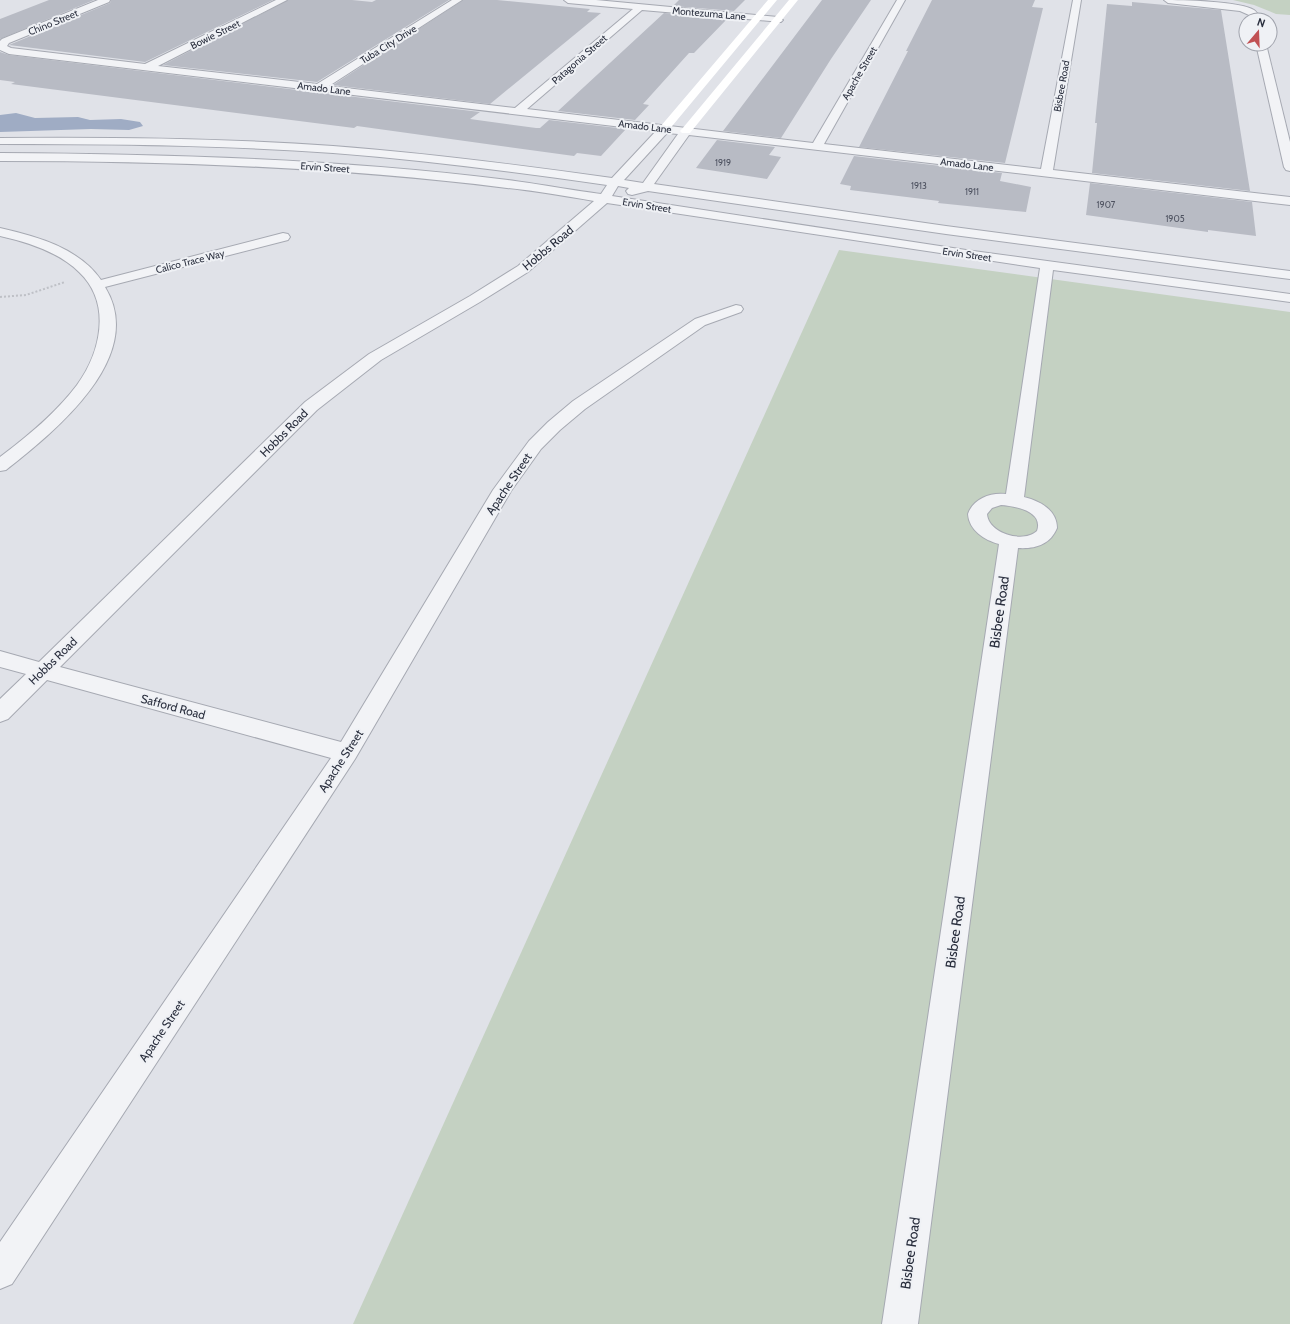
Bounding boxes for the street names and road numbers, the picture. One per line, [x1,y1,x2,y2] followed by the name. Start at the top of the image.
[672,4,746,23] street label: Montezuma Lane
[26,6,81,38] street label: Chino Street
[188,17,243,52] street label: Bowie Street
[358,22,419,67] street label: Tuba City Drive
[549,31,610,87] street label: Patagonia Street
[839,44,880,102] street label: Apache Street
[1051,59,1072,113] street label: Bisbee Road
[297,79,351,98] street label: Amado Lane
[618,117,672,136] street label: Amado Lane
[940,155,994,174] street label: Amado Lane
[300,159,351,176] street label: Ervin Street
[622,195,673,216] street label: Ervin Street
[519,222,576,273] street label: Hobbs Road
[942,245,993,264] street label: Ervin Street
[154,247,226,276] street label: Calico Trace Way
[256,405,311,460] street label: Hobbs Road
[482,450,535,518] street label: Apache Street
[985,575,1013,649] street label: Bisbee Road
[25,634,80,688] street label: Hobbs Road
[139,691,207,722] street label: Safford Road
[315,727,366,795] street label: Apache Street
[941,895,969,969] street label: Bisbee Road
[135,997,188,1065] street label: Apache Street
[896,1216,924,1290] street label: Bisbee Road

